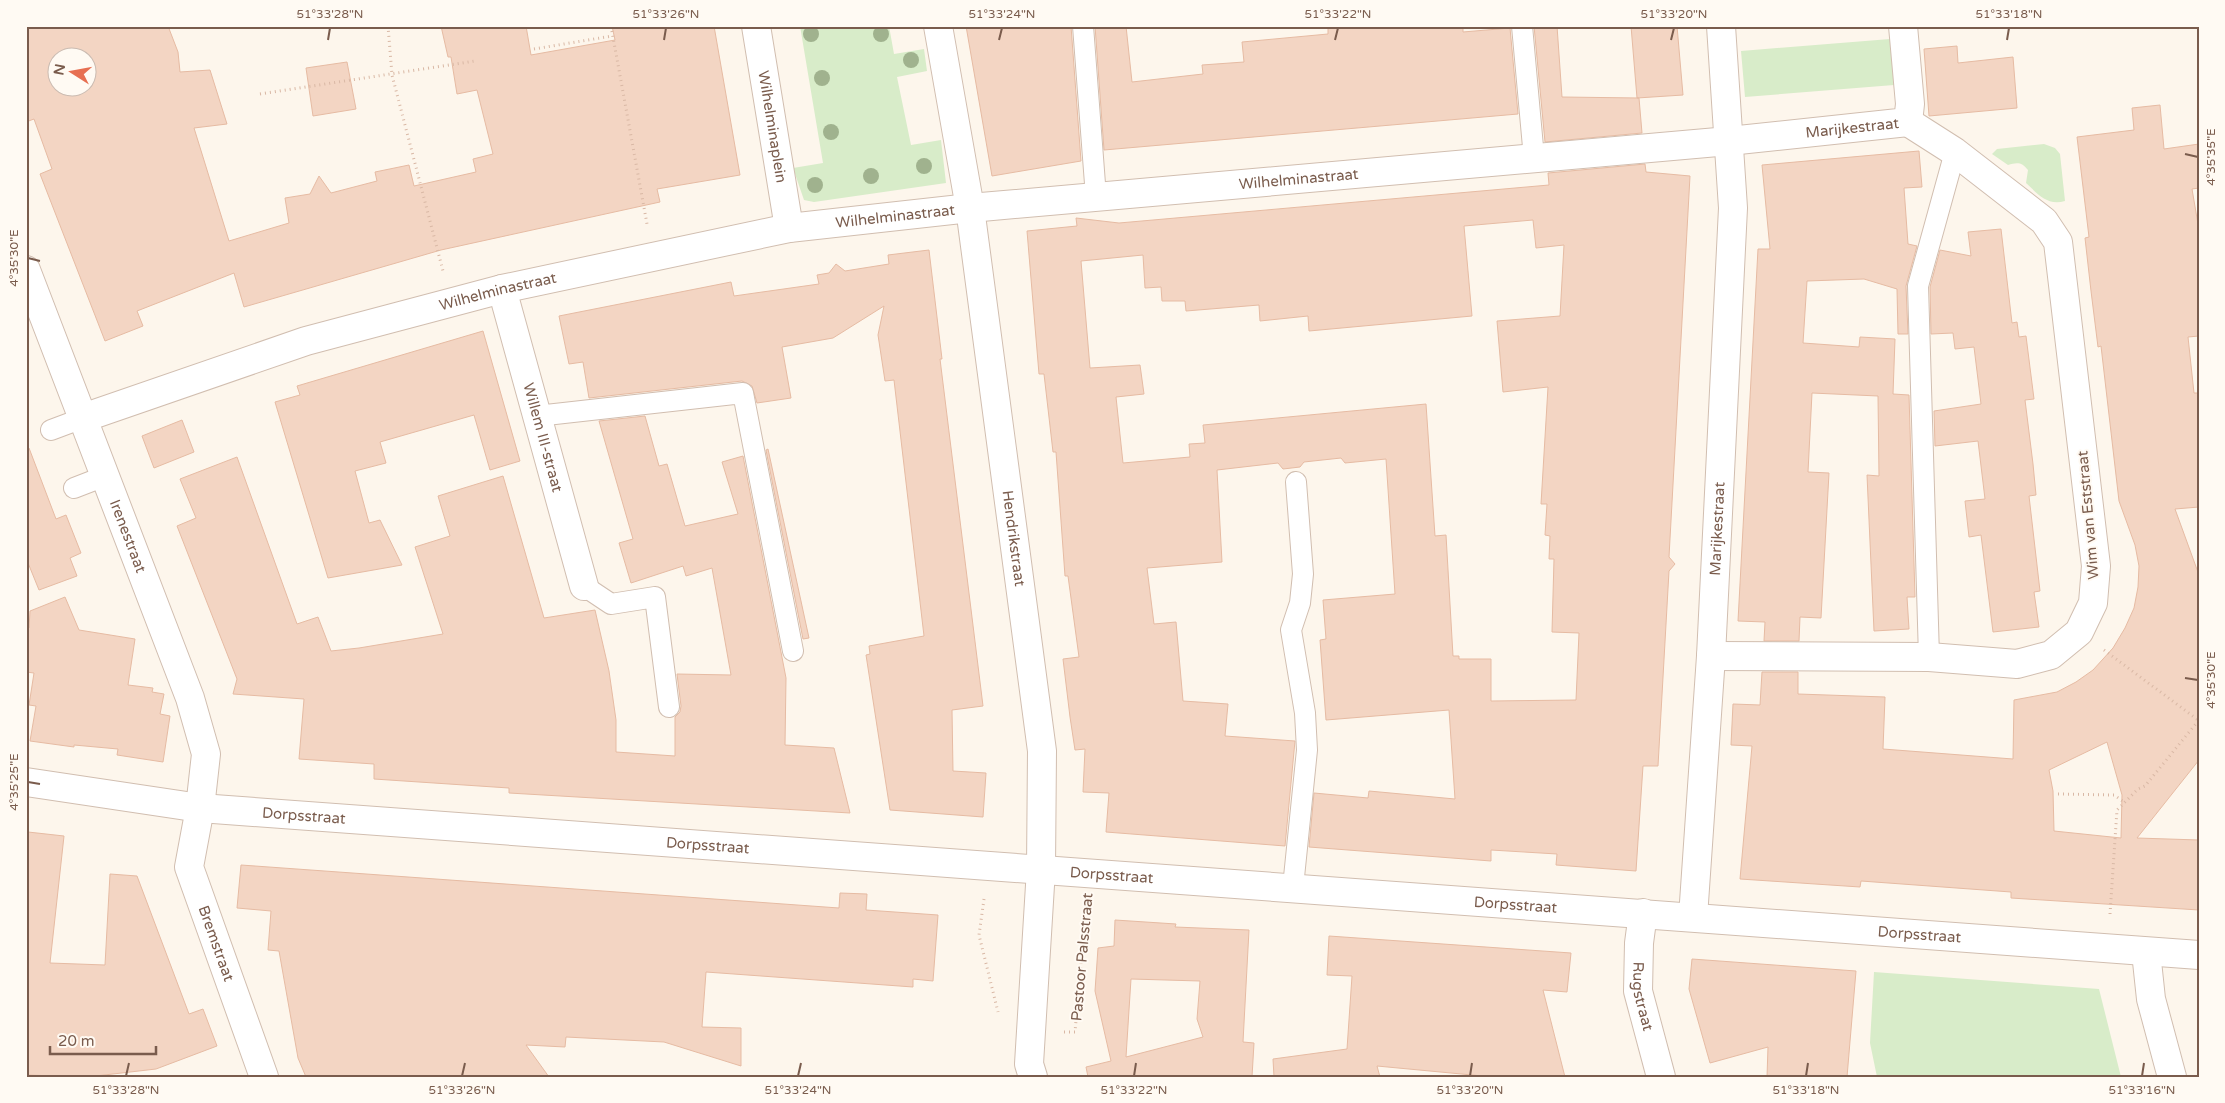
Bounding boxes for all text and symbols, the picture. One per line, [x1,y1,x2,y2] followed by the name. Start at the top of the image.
[297,7,364,21] text: 51°33'28"N
[633,7,700,21] text: 51°33'26"N
[969,7,1036,21] text: 51°33'24"N
[1305,7,1372,21] text: 51°33'22"N
[1641,7,1708,21] text: 51°33'20"N
[1976,7,2043,21] text: 51°33'18"N
[48,48,98,98] north arrow
[50,62,69,77] text: N
[754,69,790,184] street label: Wilhelminaplein
[1805,114,1900,142] street label: Marijkestraat
[2204,128,2218,186] text: 4°35'35"E
[1238,165,1359,193] street label: Wilhelminastraat
[835,201,956,232] street label: Wilhelminastraat
[7,229,21,287] text: 4°35'30"E
[437,269,558,314] street label: Wilhelminastraat
[519,381,567,494] street label: Willem III-straat
[2073,450,2103,580] street label: Wim van Eststraat
[1706,481,1729,576] street label: Marijkestraat
[999,489,1029,588] street label: Hendrikstraat
[106,497,150,575] street label: Irenestraat
[2204,651,2218,709] text: 4°35'30"E
[7,753,21,811] text: 4°35'25"E
[261,804,346,828] street label: Dorpsstraat
[665,833,750,857] street label: Dorpsstraat
[1069,863,1154,887] street label: Dorpsstraat
[1067,892,1097,1022] street label: Pastoor Palsstraat
[1473,893,1558,917] street label: Dorpsstraat
[194,903,238,984] street label: Bremstraat
[1877,922,1962,947] street label: Dorpsstraat
[1629,961,1657,1033] street label: Rugstraat
[50,1023,156,1055] scale bar
[58,1032,95,1050] text: 20 m
[93,1083,160,1097] text: 51°33'28"N
[429,1083,496,1097] text: 51°33'26"N
[765,1083,832,1097] text: 51°33'24"N
[1101,1083,1168,1097] text: 51°33'22"N
[1437,1083,1504,1097] text: 51°33'20"N
[1773,1083,1840,1097] text: 51°33'18"N
[2109,1083,2176,1097] text: 51°33'16"N

